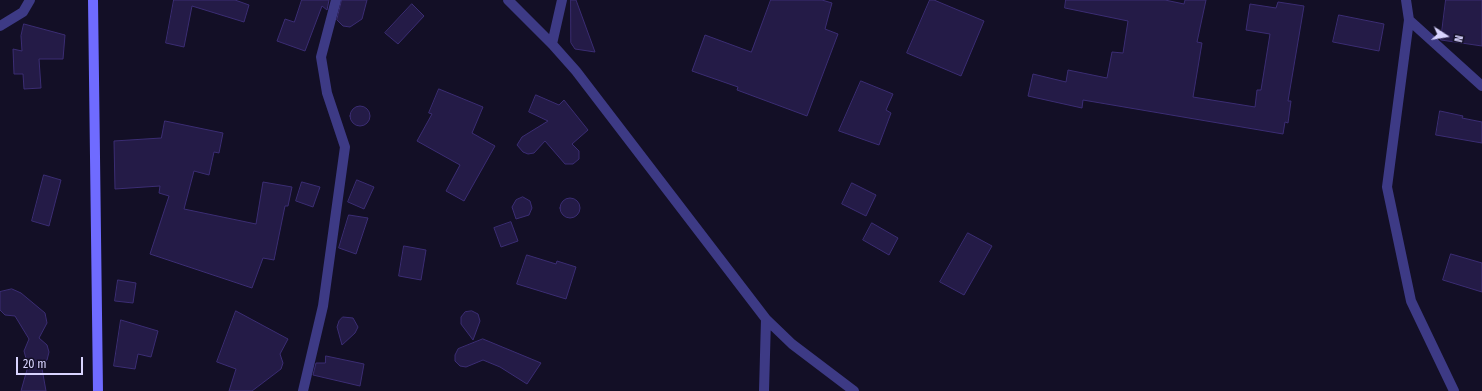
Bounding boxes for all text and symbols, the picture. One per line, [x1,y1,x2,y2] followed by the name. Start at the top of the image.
[1426,16,1466,56] north arrow
[1451,34,1465,43] text: N
[18,349,85,375] scale bar
[23,357,47,371] text: 20 m

